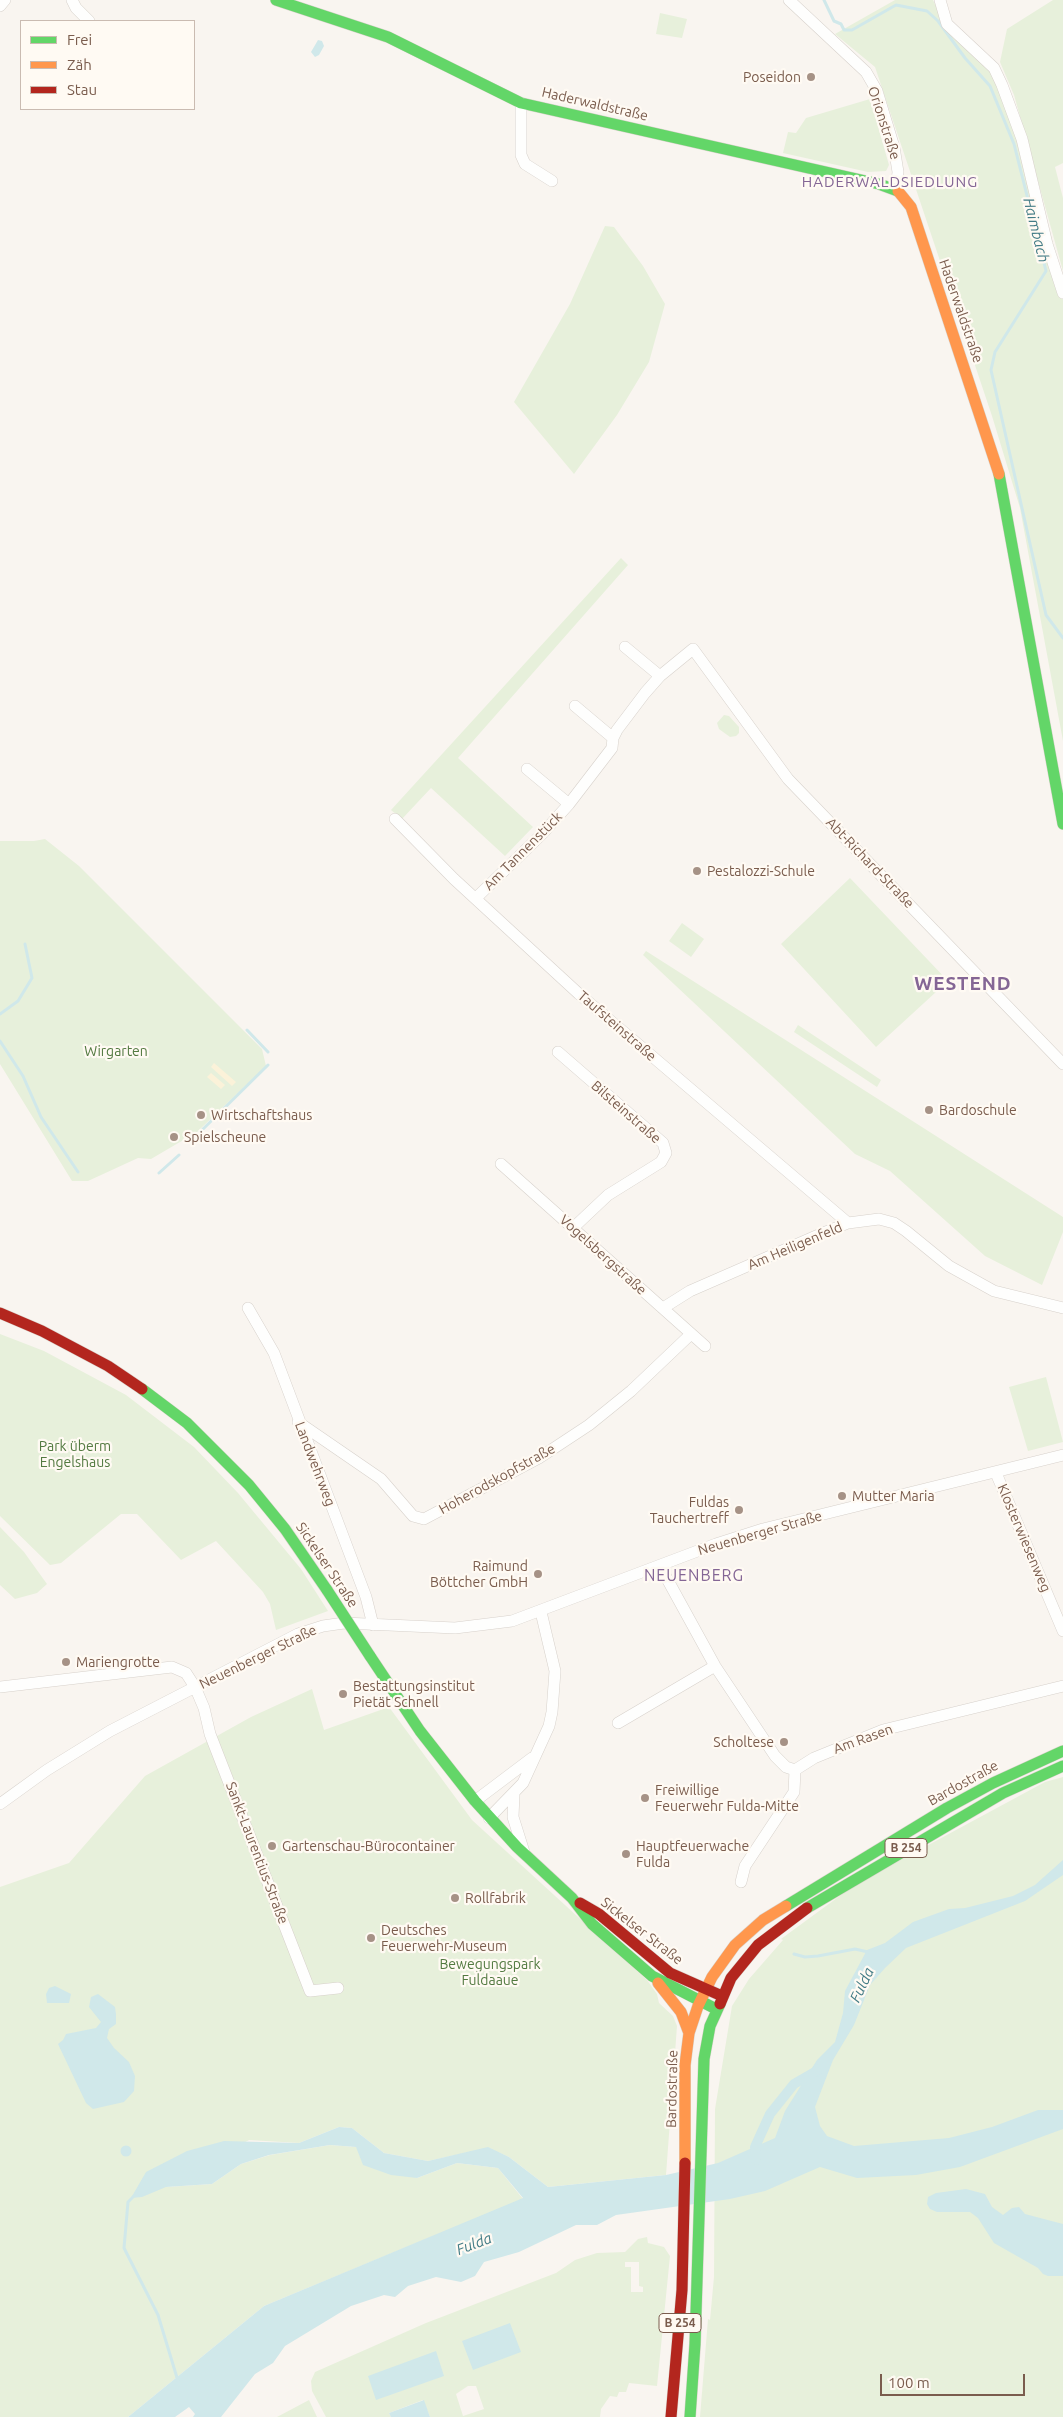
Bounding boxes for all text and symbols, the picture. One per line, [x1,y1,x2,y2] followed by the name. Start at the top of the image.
[20,20,195,110] legend
[67,31,92,48] text: Frei
[67,56,92,73] text: Zäh
[743,69,801,85] place label: Poseidon
[805,71,817,83] marker: Poseidon
[67,81,97,98] text: Stau
[540,84,650,124] street label: Haderwaldstraße
[864,84,904,162] street label: Orionstraße
[800,173,980,191] district label: HADERWALDSIEDLUNG
[1019,196,1053,264] water label: Haimbach
[935,257,987,365] street label: Haderwaldstraße
[480,808,566,894] street label: Am Tannenstück
[823,814,917,912] street label: Abt-Richard-Straße
[707,863,815,879] place label: Pestalozzi-Schule
[691,865,703,877] marker: Pestalozzi-Schule
[913,973,1013,995] district label: WESTEND
[574,987,660,1065] street label: Taufsteinstraße
[84,1043,148,1059] park label: Wirgarten
[588,1077,664,1147] street label: Bilsteinstraße
[939,1102,1017,1118] place label: Bardoschule
[923,1104,935,1116] marker: Bardoschule
[211,1107,312,1123] place label: Wirtschaftshaus
[195,1109,207,1121] marker: Wirtschaftshaus
[184,1129,266,1145] place label: Spielscheune
[168,1131,180,1143] marker: Spielscheune
[556,1211,650,1299] street label: Vogelsbergstraße
[745,1219,845,1273] street label: Am Heiligenfeld
[291,1419,339,1509] street label: Landwehrweg
[39,1438,111,1470] park label: Park überm Engelshaus
[436,1440,558,1518] street label: Hoherodskopfstraße
[994,1481,1054,1595] street label: Klosterwiesenweg
[852,1488,935,1504] place label: Mutter Maria
[836,1490,848,1502] marker: Mutter Maria
[650,1494,729,1526] place label: Fuldas Tauchertreff
[733,1504,745,1516] marker: Fuldas Tauchertreff
[696,1507,824,1559] street label: Neuenberger Straße
[292,1519,362,1611] street label: Sickelser Straße
[430,1558,528,1590] place label: Raimund Böttcher GmbH
[643,1566,745,1586] district label: NEUENBERG
[532,1568,544,1580] marker: Raimund Böttcher GmbH
[197,1621,319,1693] street label: Neuenberger Straße
[76,1654,160,1670] place label: Mariengrotte
[60,1656,72,1668] marker: Mariengrotte
[353,1678,475,1710] place label: Bestattungsinstitut Pietät Schnell
[337,1688,349,1700] marker: Bestattungsinstitut Pietät Schnell
[831,1720,895,1758] street label: Am Rasen
[713,1734,774,1750] place label: Scholtese
[778,1736,790,1748] marker: Scholtese
[925,1757,1001,1809] street label: Bardostraße
[222,1780,292,1926] street label: Sankt-Laurentius-Straße
[655,1782,799,1814] place label: Freiwillige Feuerwehr Fulda-Mitte
[639,1792,651,1804] marker: Freiwillige Feuerwehr Fulda-Mitte
[282,1838,455,1854] place label: Gartenschau-Bürocontainer
[636,1838,749,1870] place label: Hauptfeuerwache Fulda
[885,1839,927,1858] road number: B 254
[266,1840,278,1852] marker: Gartenschau-Bürocontainer
[620,1848,632,1860] marker: Hauptfeuerwache Fulda
[465,1890,526,1906] place label: Rollfabrik
[449,1892,461,1904] marker: Rollfabrik
[598,1894,686,1968] street label: Sickelser Straße
[381,1922,507,1954] place label: Deutsches Feuerwehr-Museum
[365,1932,377,1944] marker: Deutsches Feuerwehr-Museum
[439,1956,541,1988] park label: Bewegungspark Fuldaaue
[846,1965,878,2005] water label: Fulda
[663,2050,681,2128] street label: Bardostraße
[454,2229,494,2259] water label: Fulda
[659,2314,701,2332] road number: B 254
[883,2364,1028,2396] scale bar
[888,2374,930,2391] text: 100 m

